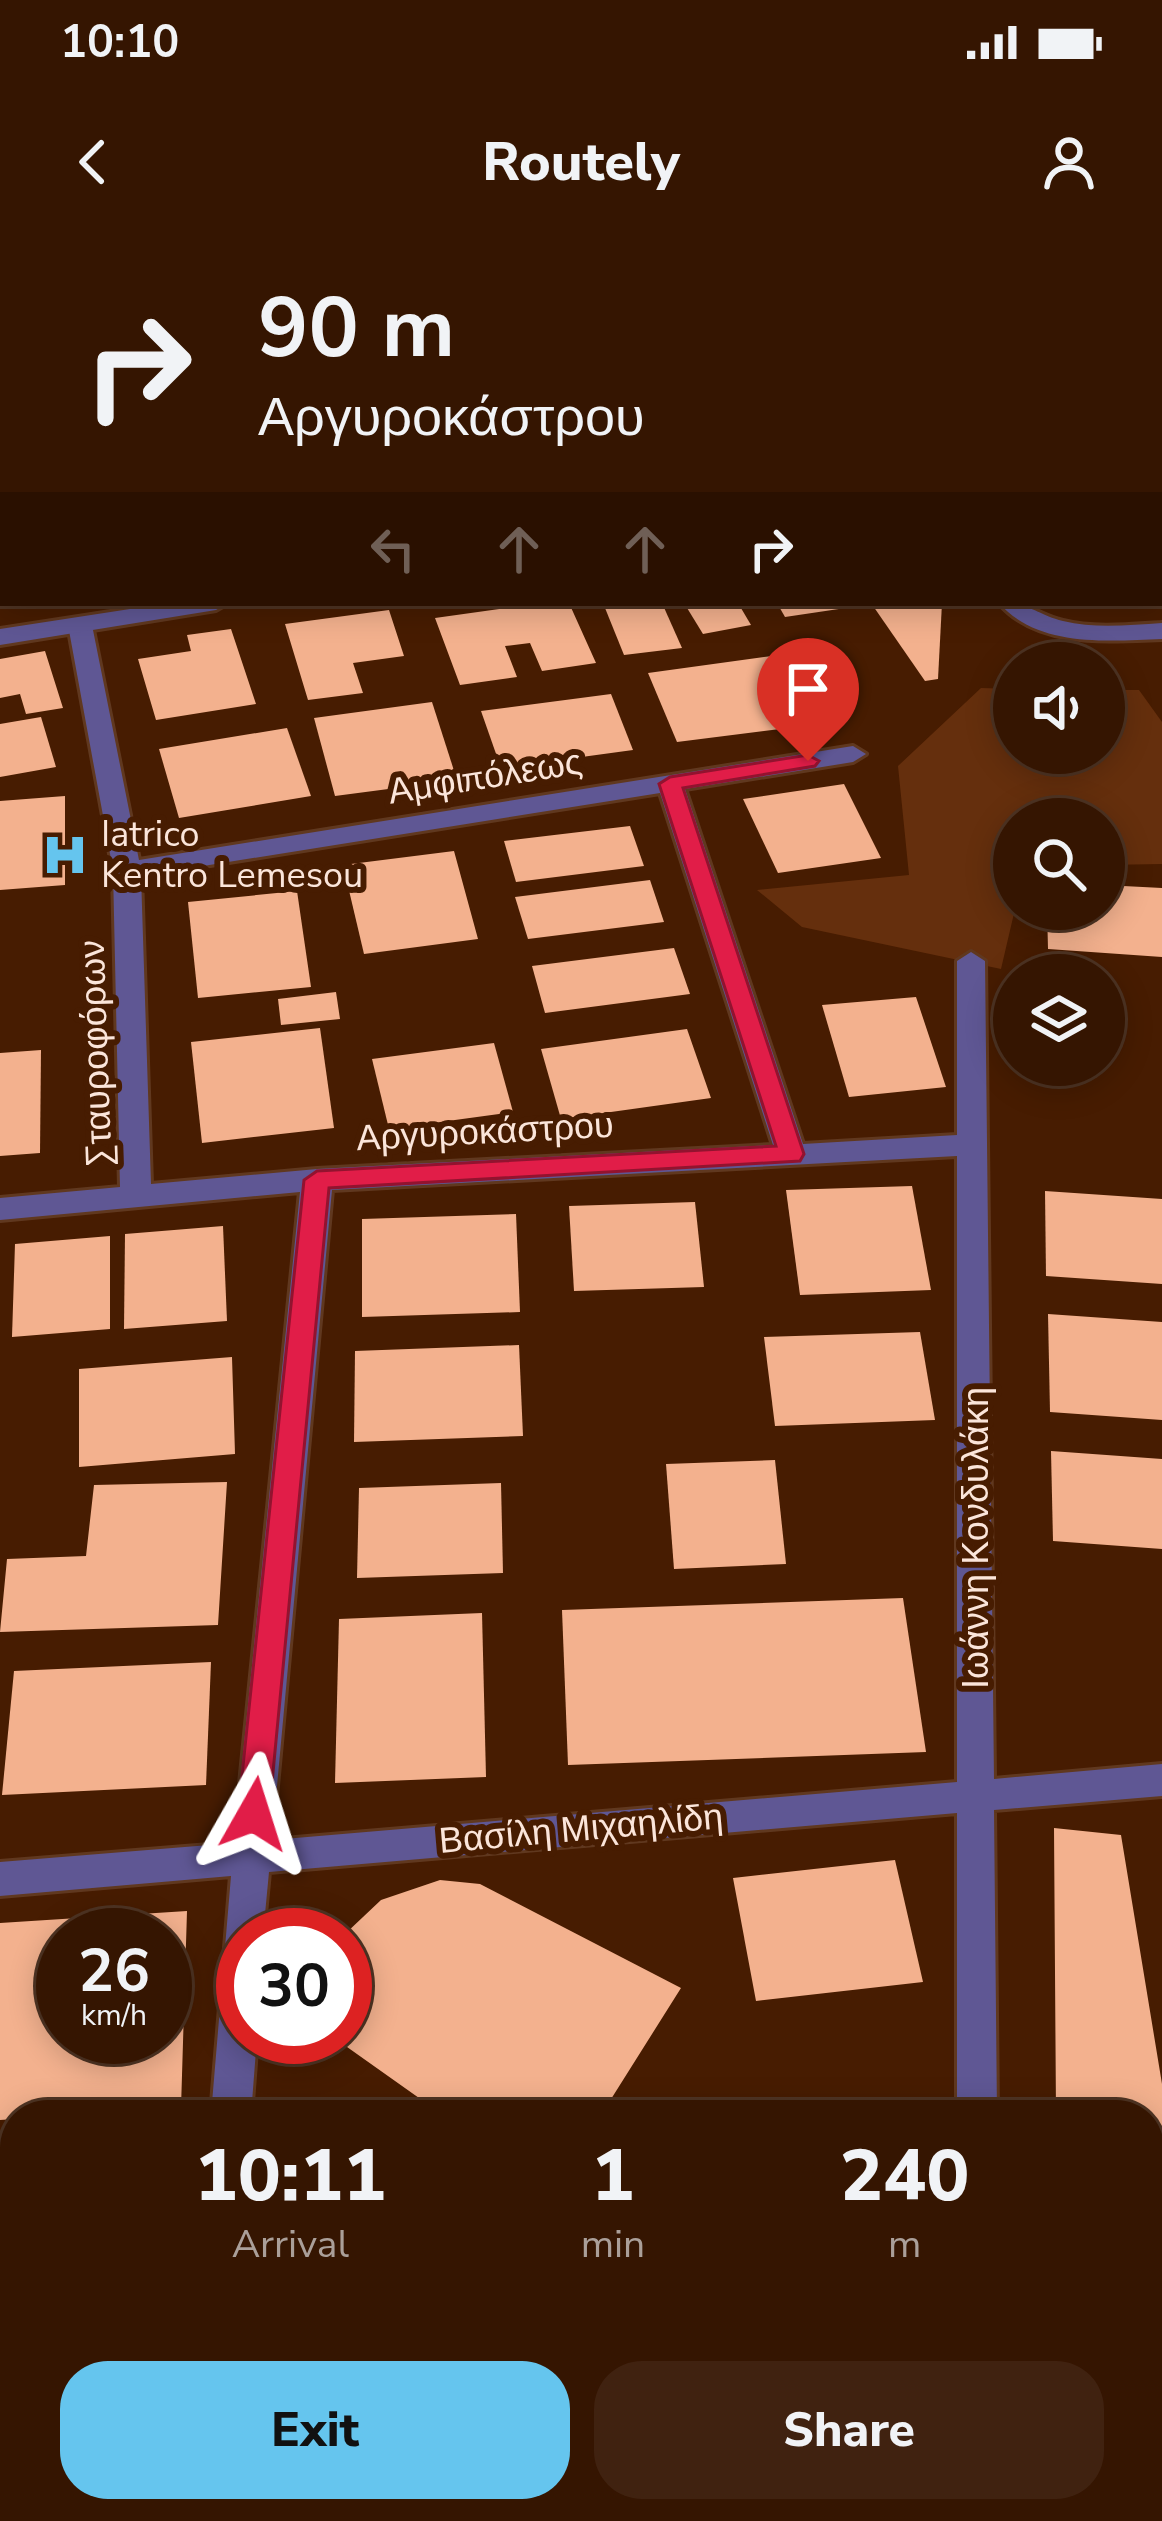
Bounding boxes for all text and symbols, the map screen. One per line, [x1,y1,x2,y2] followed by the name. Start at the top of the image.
[60,12,179,73] text: 10:10
[482,125,680,199] text: Routely
[60,129,126,195] icon: back
[1036,129,1102,195] icon: person
[258,271,455,386] text: 90 m
[60,288,216,444] icon: right
[258,380,645,454] text: Αργυροκάστρου
[360,516,426,582] icon: left
[486,516,552,582] icon: ahead
[612,516,678,582] icon: ahead
[738,516,804,582] icon: right
[757,638,859,761] pin
[993,642,1125,1086] map controls
[993,642,1125,774] button: sound
[775,656,841,722] icon: arrive
[385,738,585,816] street label: Αμφιπόλεως
[993,798,1125,930] button: search
[101,810,363,900] place label: Iatrico Kentro Lemesou
[40,830,90,880] hospital icon: Iatrico Kentro Lemesou
[68,939,124,1167] street label: Σταυροφόρων
[993,954,1125,1086] button: layers
[355,1101,615,1163] street label: Αργυροκάστρου
[952,1387,1001,1689] street label: Ιωάννη Κονδυλάκη
[191,1751,317,1877] position arrow
[437,1792,725,1866] street label: Βασίλη Μιχαηλίδη
[216,1908,372,2064] speed limit sign: 30
[78,1930,150,2012] text: 26
[81,1995,147,2036] text: km/h
[195,2127,386,2225] text: 10:11
[591,2127,635,2225] text: 1
[840,2127,969,2225] text: 240
[232,2218,349,2271] text: Arrival
[581,2218,645,2271] text: min
[888,2218,921,2271] text: m
[60,2361,570,2499] button: Exit
[594,2361,1104,2499] button: Share

